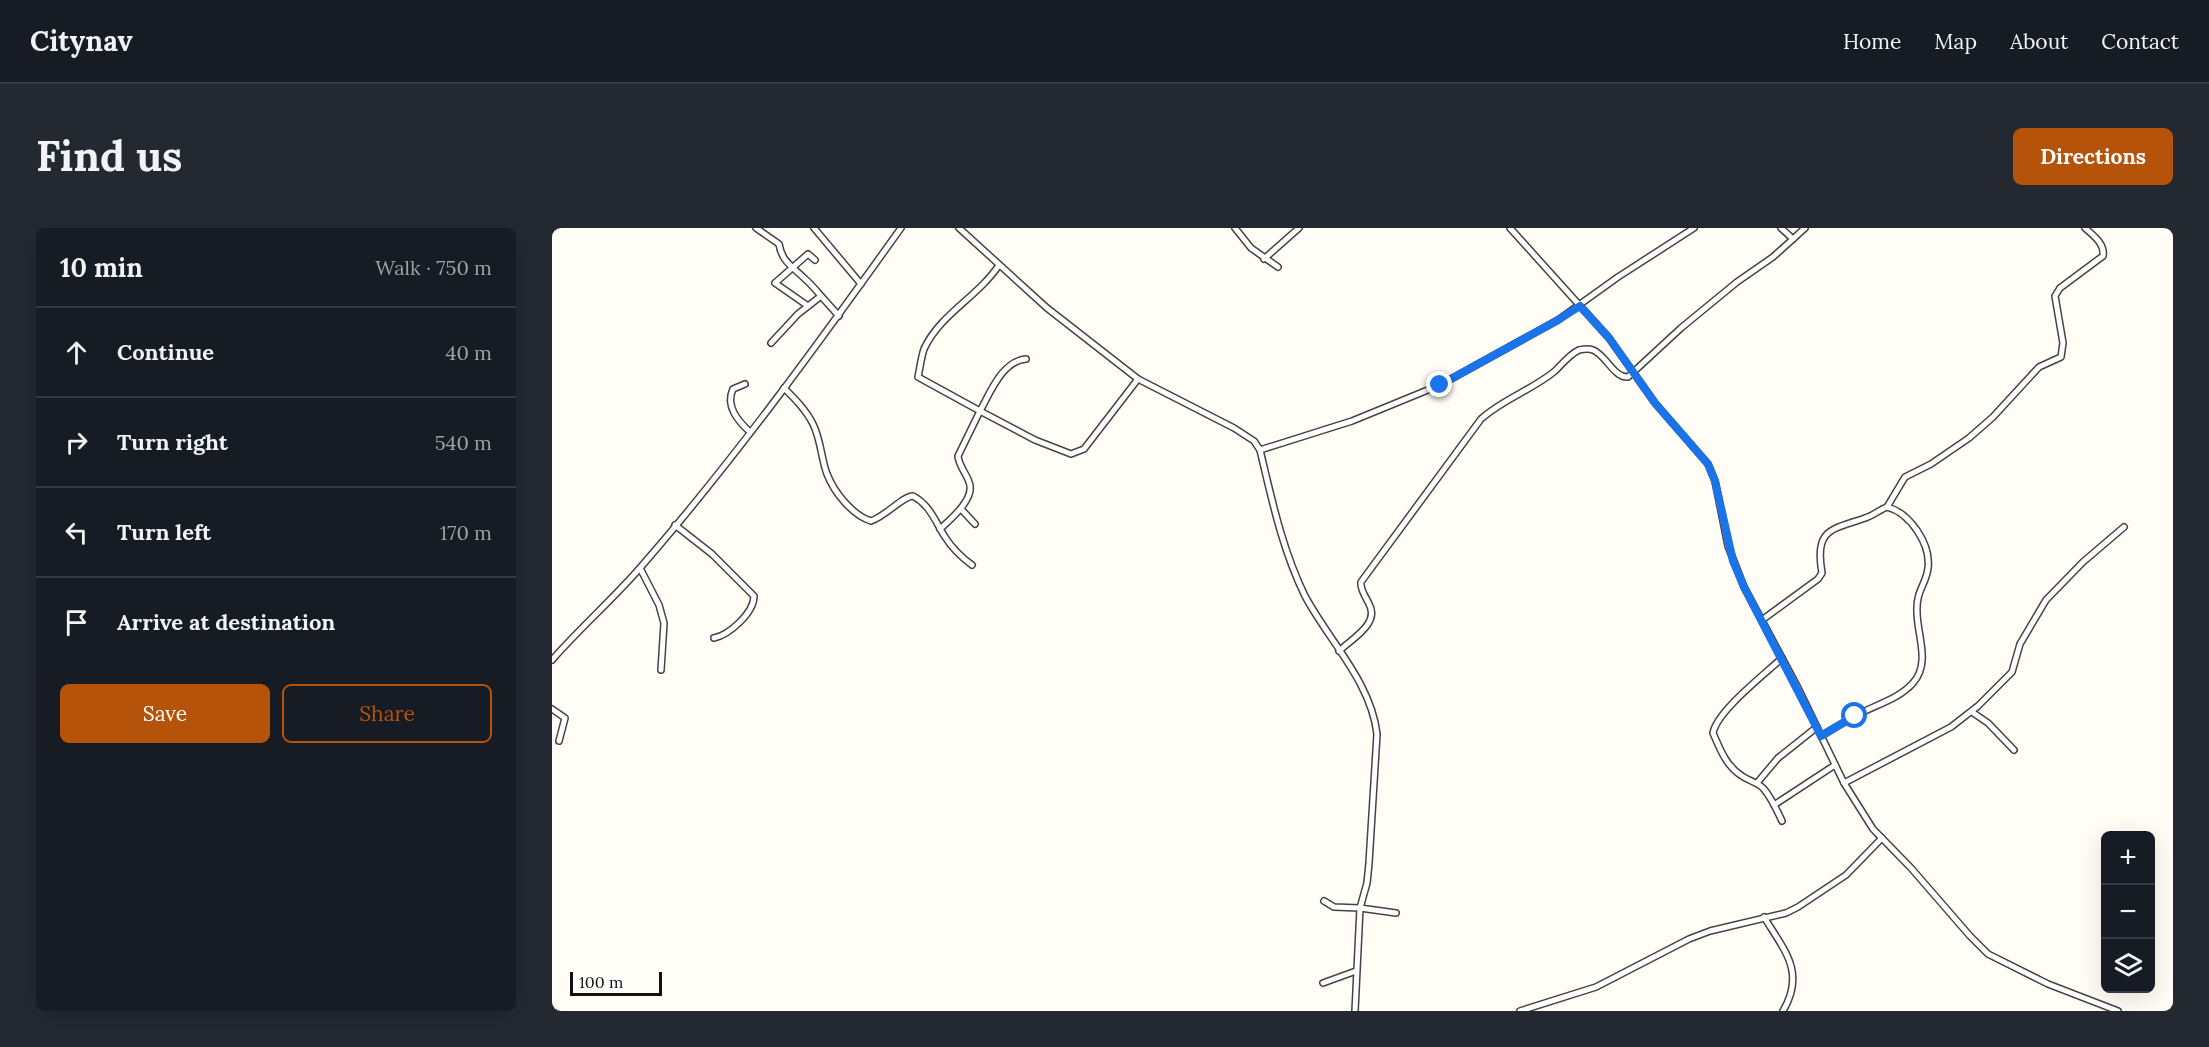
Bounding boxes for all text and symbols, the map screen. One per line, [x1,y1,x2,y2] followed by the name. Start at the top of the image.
[30,23,133,59] text: Citynav
[1843,28,1901,55] text: Home
[1934,28,1977,55] text: Map
[2010,28,2068,55] text: About
[2101,28,2179,55] text: Contact
[2013,128,2173,185] button: Directions
[36,129,182,183] text: Find us
[60,251,143,284] text: 10 min
[375,255,492,280] text: Walk · 750 m
[60,336,93,369] icon: ahead
[117,338,214,366] text: Continue
[446,340,492,365] text: 40 m
[1426,371,1452,397] route end
[60,426,93,459] icon: right
[117,428,228,456] text: Turn right
[435,430,492,455] text: 540 m
[60,516,93,549] icon: left
[117,518,211,546] text: Turn left
[440,520,492,545] text: 170 m
[60,606,93,639] icon: arrive
[117,608,335,636] text: Arrive at destination
[60,684,270,743] button: Save
[282,684,492,743] button: Share
[1841,702,1867,728] route start
[2101,831,2155,993] map controls
[2101,831,2155,885] button: +
[2101,885,2155,939] button: −
[2101,939,2155,993] button: layers
[570,969,662,996] scale bar
[579,972,623,992] text: 100 m

